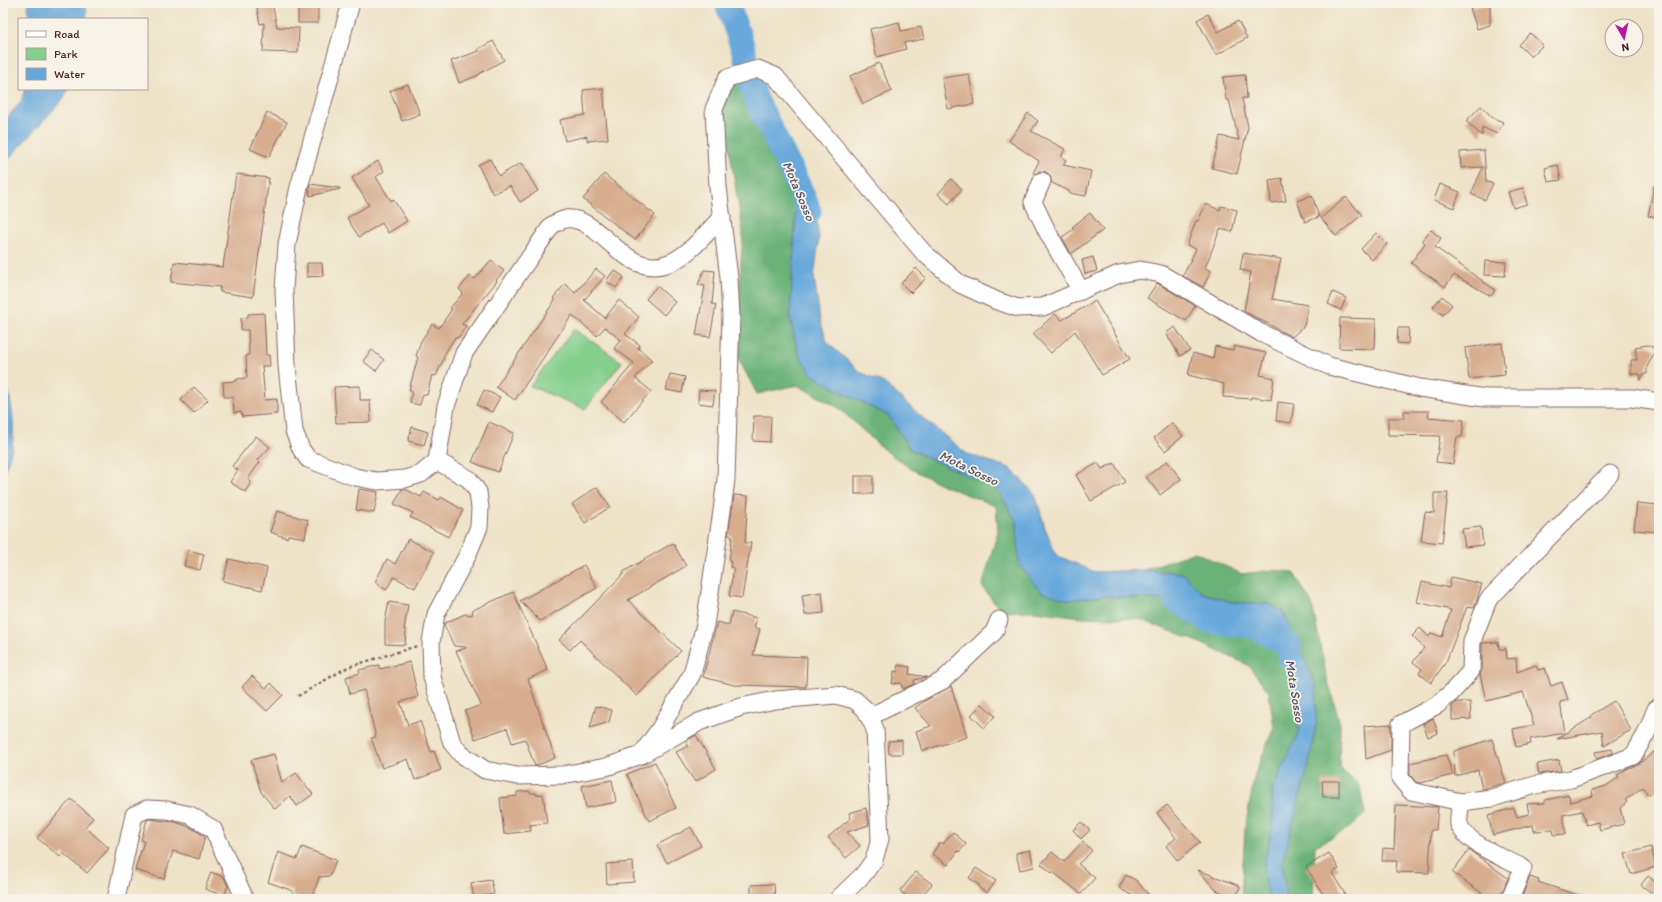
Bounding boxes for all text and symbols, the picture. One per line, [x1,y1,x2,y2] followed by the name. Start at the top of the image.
[18,18,148,90] legend
[1604,18,1644,58] north arrow
[54,27,80,41] text: Road
[1621,40,1630,54] text: N
[54,47,78,61] text: Park
[54,67,85,81] text: Water
[780,159,818,223] water label: Mota Sosso
[937,447,1001,489] water label: Mota Sosso
[1283,659,1307,724] water label: Mota Sosso

